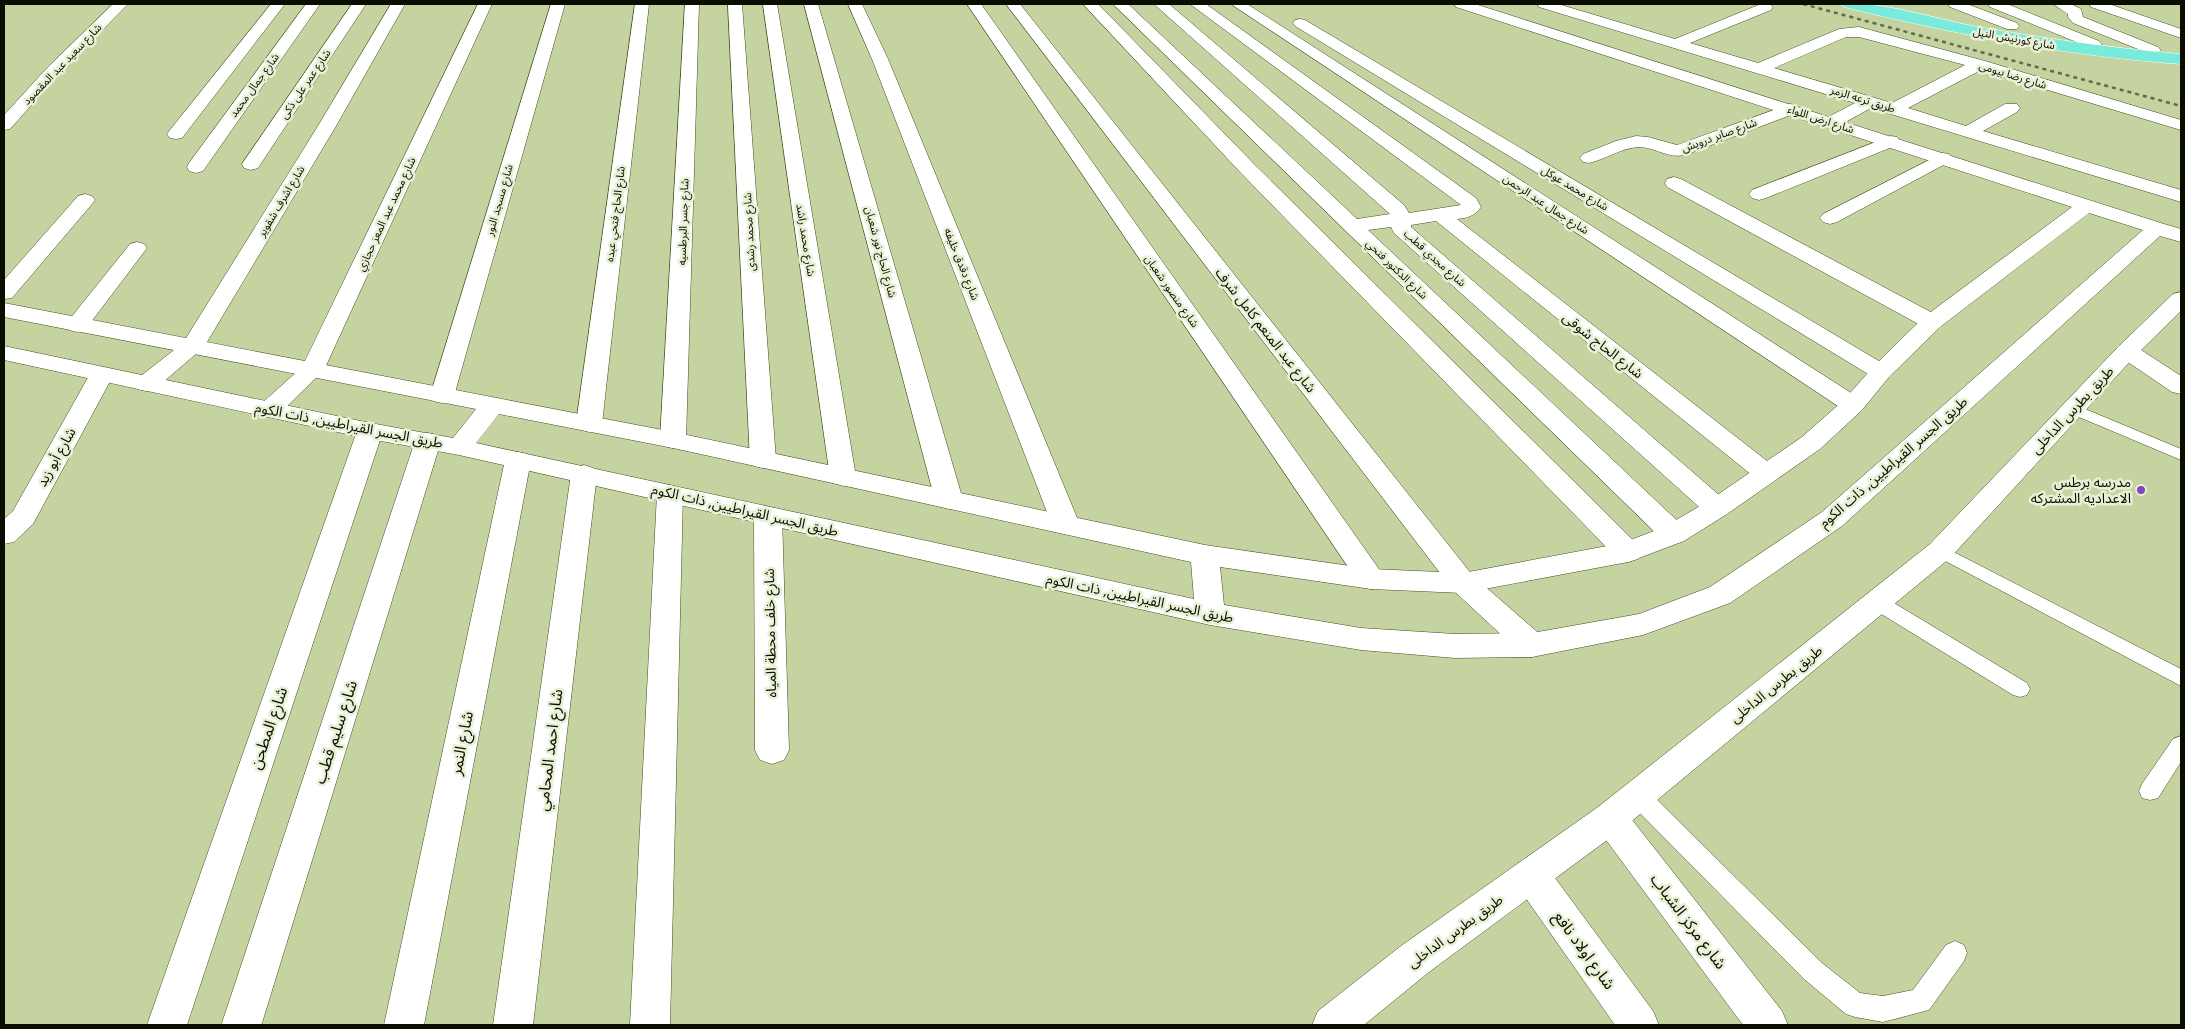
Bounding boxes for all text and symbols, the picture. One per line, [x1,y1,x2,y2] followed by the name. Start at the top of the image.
[19,19,105,108] street label: شارع سعيد عبد المقصود
[1972,23,2057,53] street label: شارع كورنيش النيل
[276,46,335,122] street label: شارع عمر على ذكى
[225,49,283,120] street label: شارع جمال محمد
[1977,57,2049,93] street label: شارع رضا بيومى
[1828,81,1897,116] street label: طريق ترعه الزمر
[1786,101,1857,137] street label: شارع ارض اللواء
[1679,114,1759,156] street label: شارع صابر درويش
[353,154,421,274] street label: شارع محمد عبد المعز حجازي
[253,162,309,240] street label: شارع اشرف شقوير
[481,162,517,239] street label: شارع مسجد النور
[1539,162,1612,214] street label: شارع محمد عوكل
[601,165,630,263] street label: شارع الحاج فتحي عبده
[1500,170,1592,238] street label: شارع جمال عبد الرحمن
[673,178,693,266] street label: شارع جسر البرطسيه
[739,192,759,272] street label: شارع محمد رشدى
[792,203,820,278] street label: شارع محمد راشد
[861,205,901,300] street label: شارع الحاج نور شعبان
[940,226,984,303] street label: شارع دقدق خليفه
[1399,226,1470,292] street label: شارع مجدي قطب
[1361,235,1432,304] street label: شارع الدكتور فتحي
[1141,251,1203,331] street label: شارع منصور شعبان
[1210,263,1321,397] street label: شارع عبد المنعم كامل شرف
[1558,307,1648,384] street label: شارع الحاج شوقى
[2026,362,2118,458] street label: طريق بطرس الداخلى
[1814,392,1972,533] street label: طريق الجسر القيراطيين, ذات الكوم
[253,397,445,454] street label: طريق الجسر القيراطيين, ذات الكوم
[32,424,81,491] street label: شارع أبو زيد
[2031,472,2131,507] place label: مدرسه برطس الاعداديه المشتركه
[650,479,840,542] street label: طريق الجسر القيراطيين, ذات الكوم
[2135,484,2147,496] marker: مدرسه برطس الاعداديه المشتركه
[759,568,782,698] street label: شارع خلف محطة المياه
[1044,568,1235,629] street label: طريق الجسر القيراطيين, ذات الكوم
[1726,640,1826,728] street label: طريق بطرس الداخلى
[308,677,364,787] street label: شارع سليم قطب
[244,684,294,773] street label: شارع المطحن
[531,688,569,813] street label: شارع احمد المحامي
[444,709,480,778] street label: شارع النمر
[1644,869,1732,974] street label: شارع مركز الشباب
[1403,890,1507,972] street label: طريق بطرس الداخلى
[1547,906,1621,995] street label: شارع اولاد نافع

